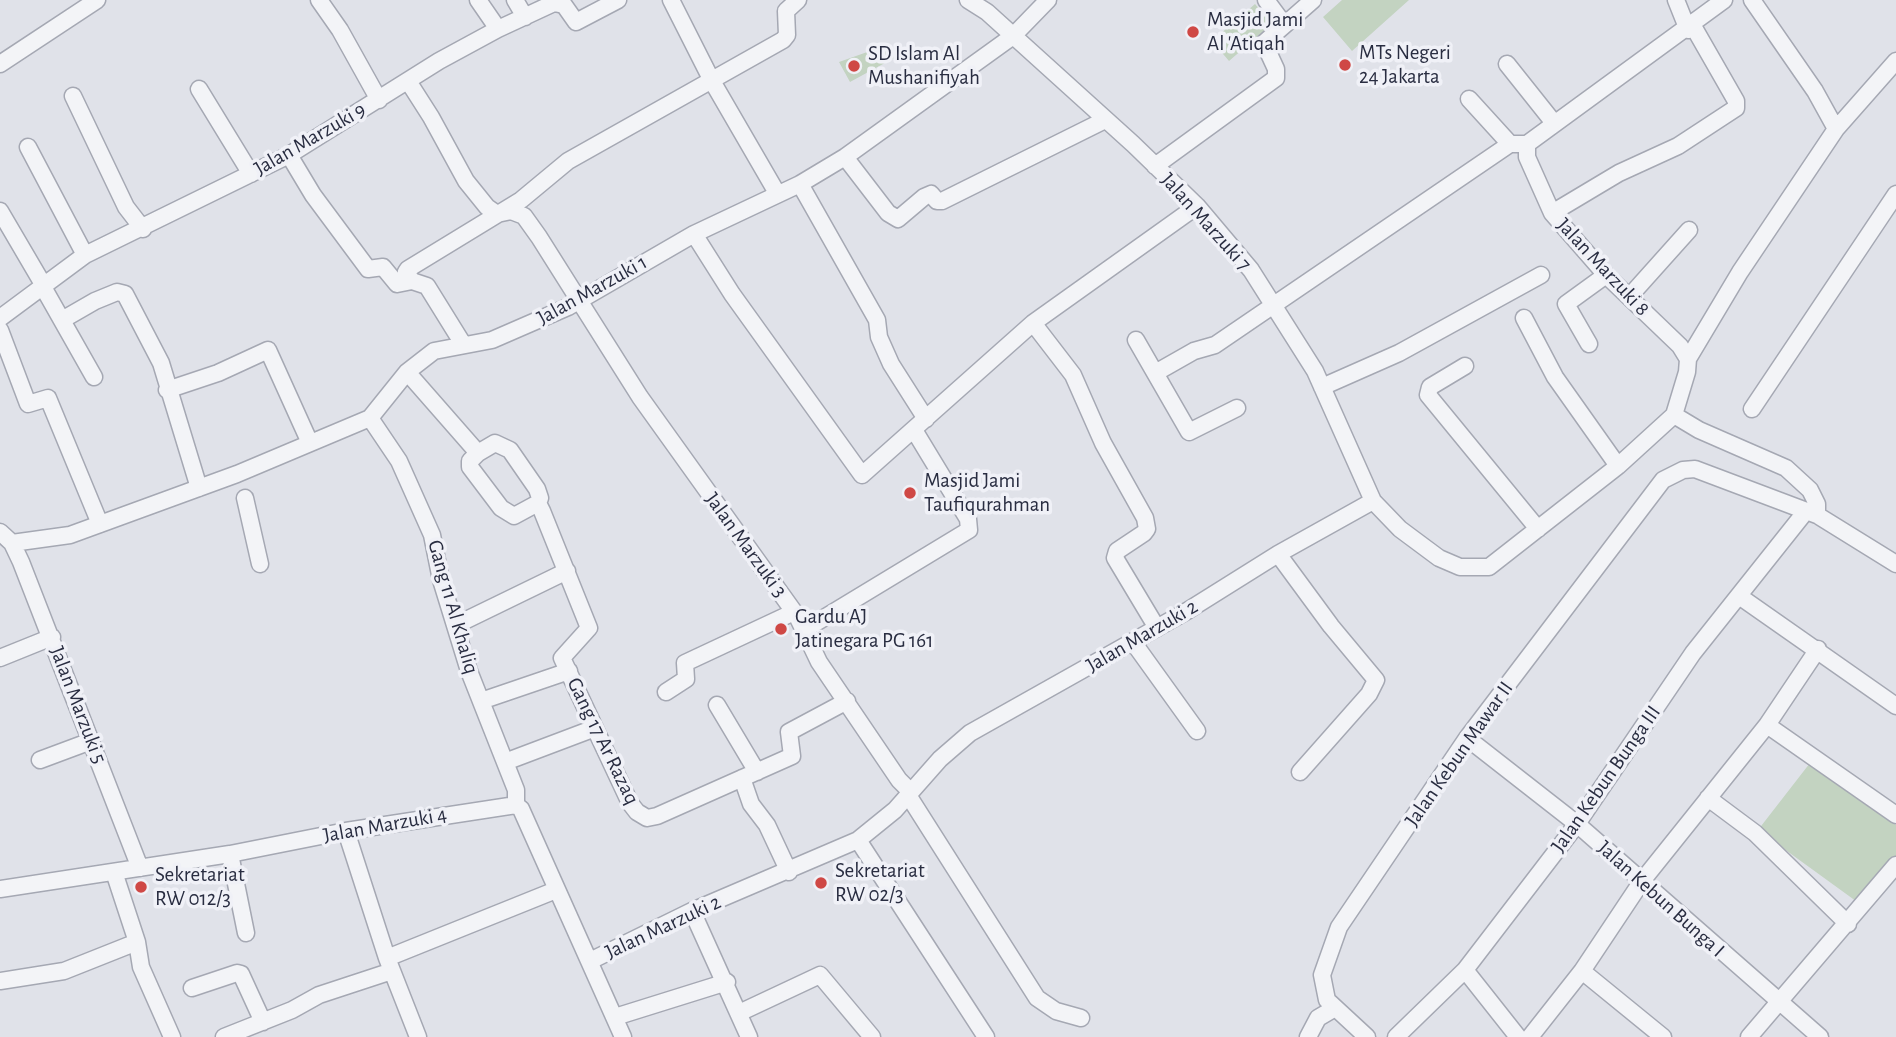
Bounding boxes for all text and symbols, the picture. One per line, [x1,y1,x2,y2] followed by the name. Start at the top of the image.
[1207,7,1303,57] place label: Masjid Jami Al 'Atiqah
[1185,24,1201,40] marker: Masjid Jami Al 'Atiqah
[1359,40,1451,90] place label: MTs Negeri 24 Jakarta
[868,41,980,91] place label: SD Islam Al Mushanifiyah
[1337,57,1353,73] marker: MTs Negeri 24 Jakarta
[846,58,862,74] marker: SD Islam Al Mushanifiyah
[250,97,370,181] street label: Jalan Marzuki 9
[1155,168,1257,276] street label: Jalan Marzuki 7
[1551,213,1655,321] street label: Jalan Marzuki 8
[532,249,652,331] street label: Jalan Marzuki 1
[924,468,1050,518] place label: Masjid Jami Taufiqurahman
[902,485,918,501] marker: Masjid Jami Taufiqurahman
[699,488,793,602] street label: Jalan Marzuki 3
[422,537,484,677] street label: Gang 11 Al Khaliq
[1082,594,1202,678] street label: Jalan Marzuki 2
[795,604,933,654] place label: Gardu AJ Jatinegara PG 161
[773,621,789,637] marker: Gardu AJ Jatinegara PG 161
[44,643,112,767] street label: Jalan Marzuki 5
[561,673,645,809] street label: Gang 17 Ar Razaq
[1399,676,1519,832] street label: Jalan Kebun Mawar II
[1546,701,1666,857] street label: Jalan Kebun Bunga III
[321,802,449,848] street label: Jalan Marzuki 4
[1592,835,1730,963] street label: Jalan Kebun Bunga I
[835,858,925,908] place label: Sekretariat RW 02/3
[155,862,245,912] place label: Sekretariat RW 012/3
[813,875,829,891] marker: Sekretariat RW 02/3
[133,879,149,895] marker: Sekretariat RW 012/3
[601,889,725,965] street label: Jalan Marzuki 2

